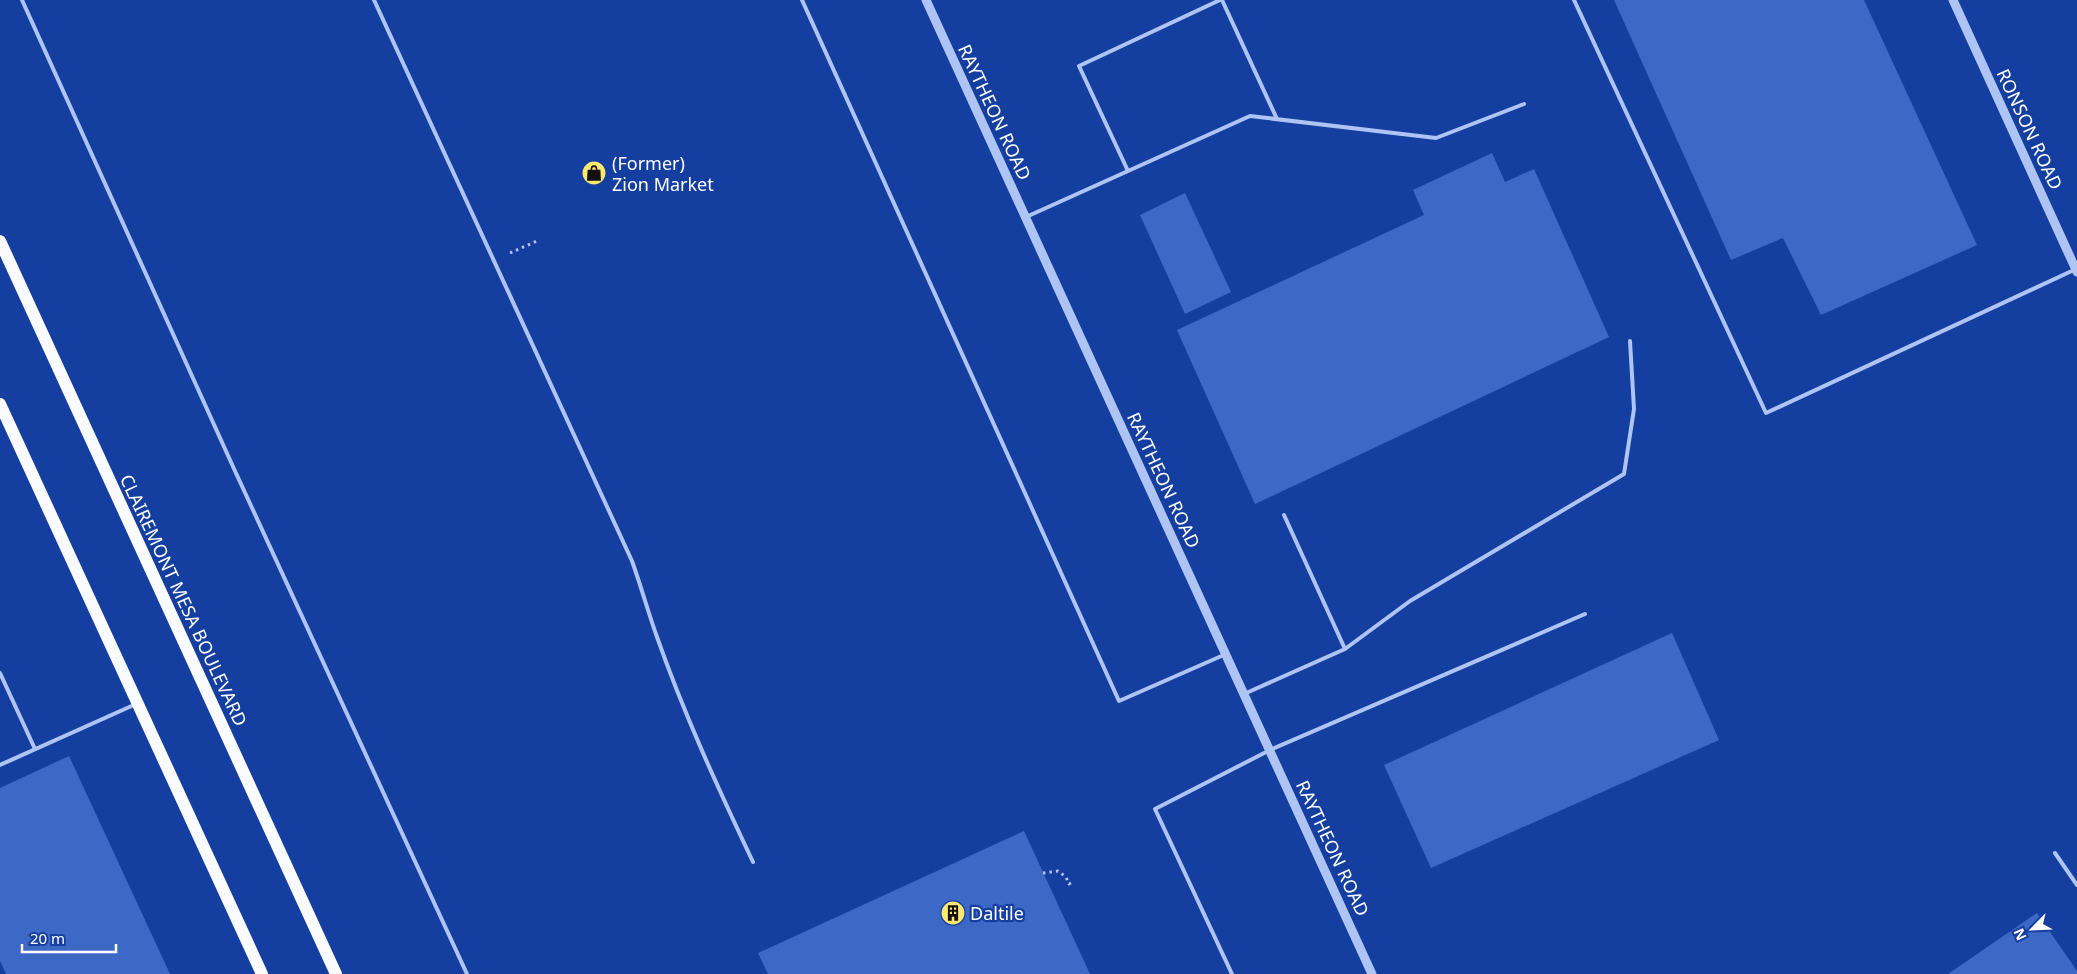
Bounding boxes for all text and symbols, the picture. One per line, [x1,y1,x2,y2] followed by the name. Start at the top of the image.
[953,40,1037,184] street label: RAYTHEON ROAD
[1991,65,2069,193] street label: RONSON ROAD
[612,151,714,196] place label: (Former) Zion Market
[581,160,607,186] shop icon: (Former) Zion Market
[1122,408,1206,552] street label: RAYTHEON ROAD
[115,470,253,730] street label: CLAIREMONT MESA BOULEVARD
[1291,776,1375,920] street label: RAYTHEON ROAD
[940,900,966,926] building icon: Daltile
[970,901,1024,925] place label: Daltile
[2007,904,2057,954] north arrow
[22,922,116,954] scale bar
[2009,925,2031,944] text: N
[30,928,65,948] text: 20 m

